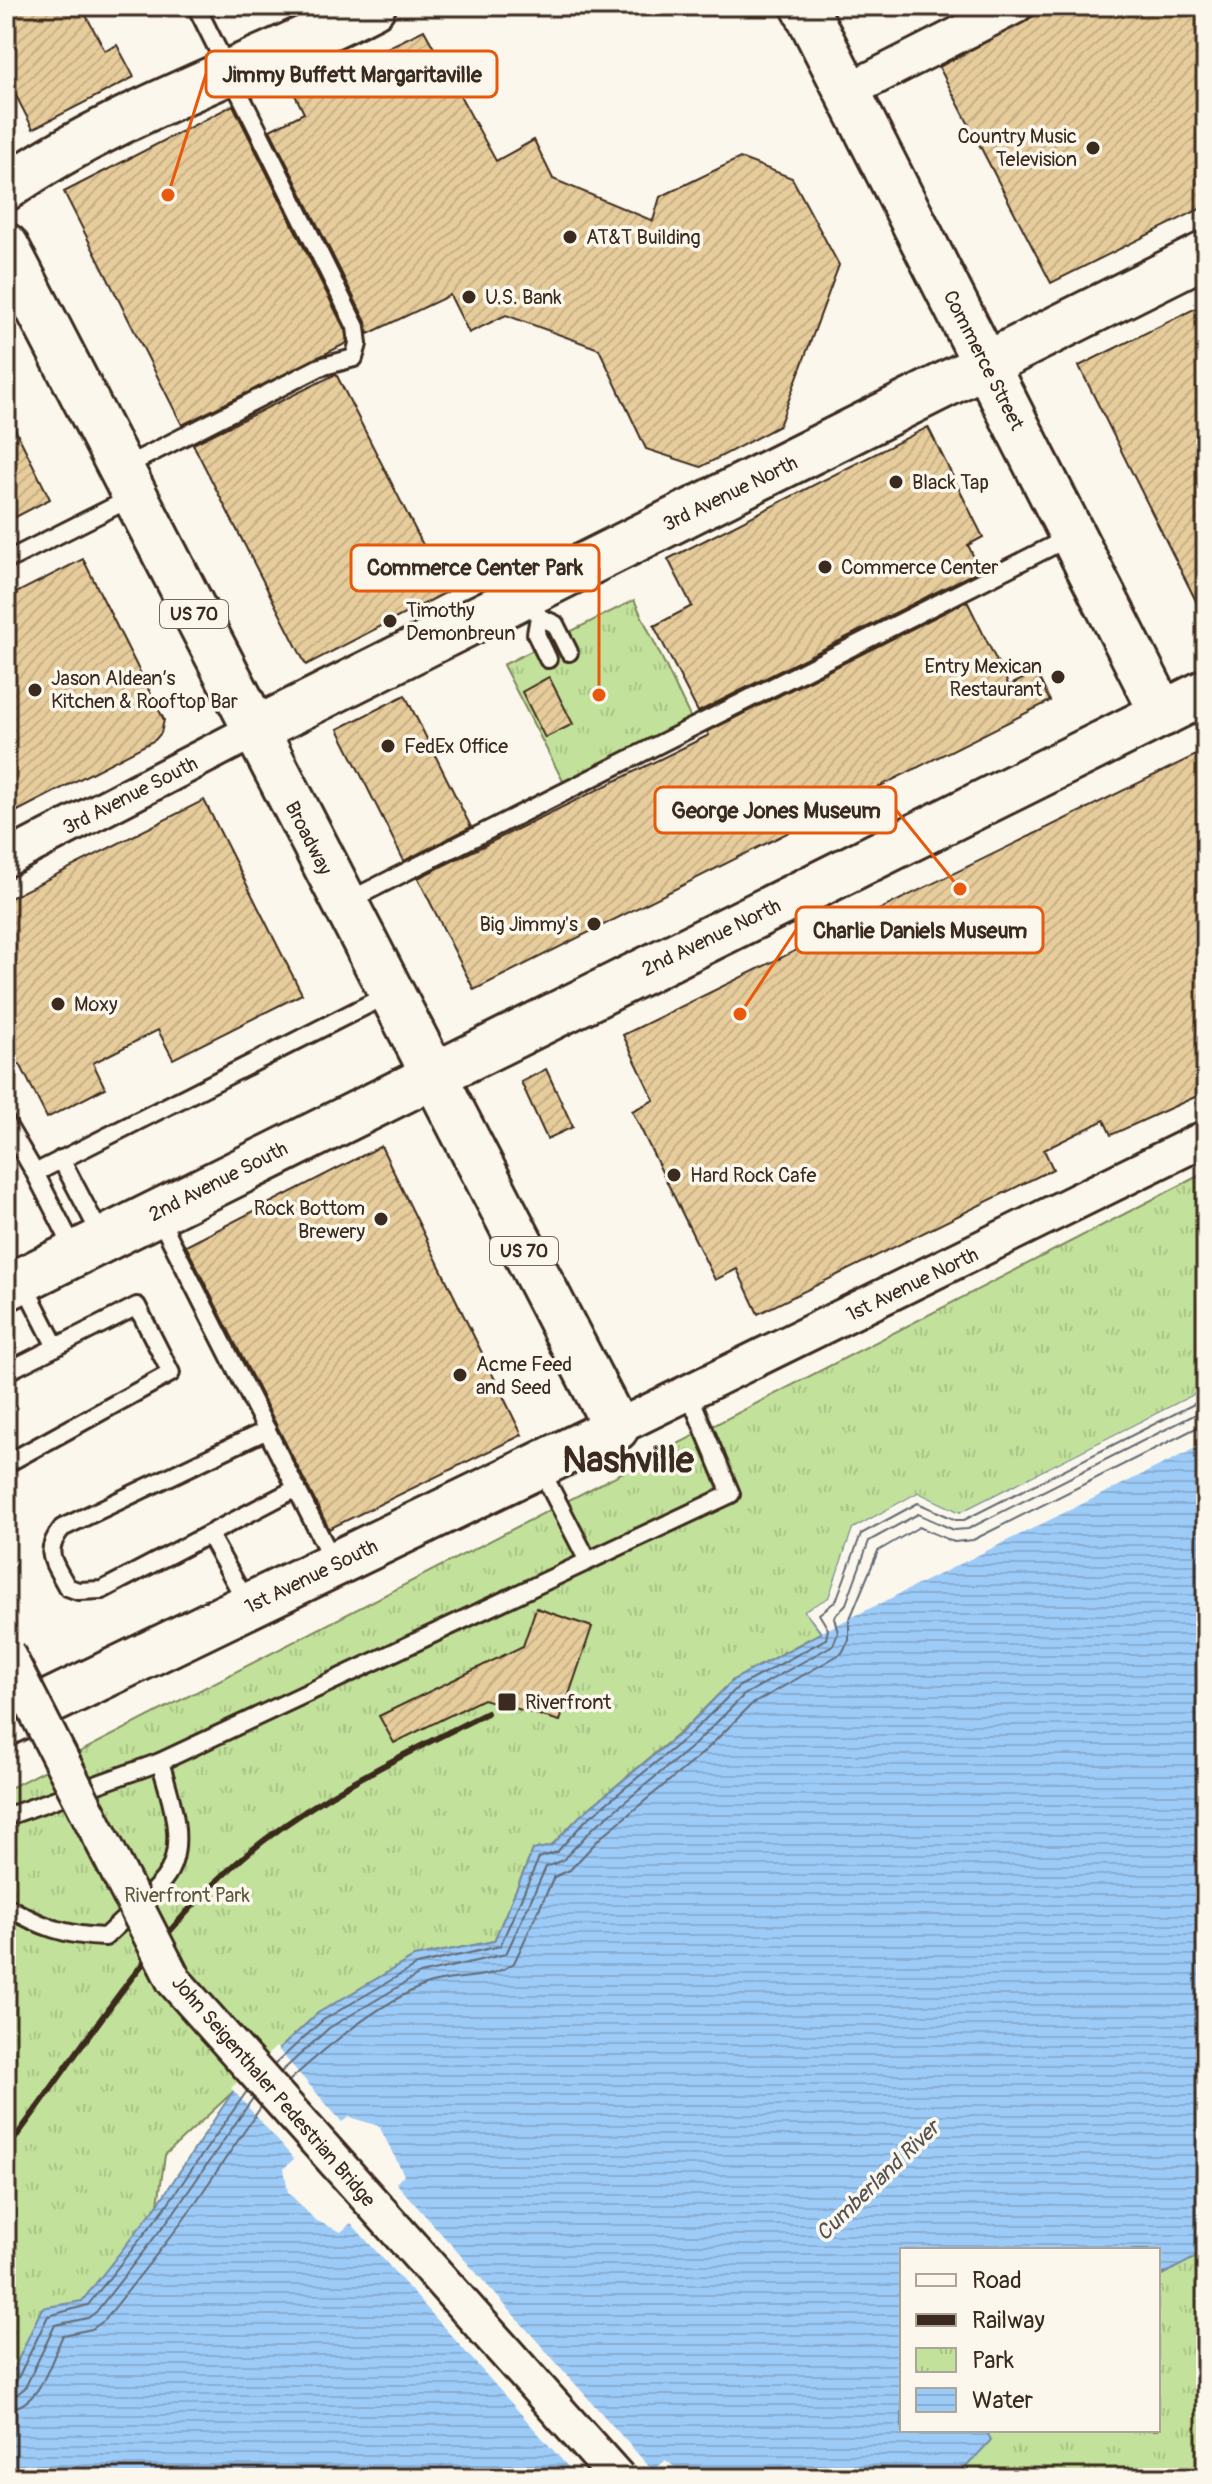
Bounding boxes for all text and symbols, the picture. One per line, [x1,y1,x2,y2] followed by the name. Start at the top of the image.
[206,51,497,97] callout: Jimmy Buffett Margaritaville
[222,61,483,89] text: Jimmy Buffett Margaritaville
[958,124,1077,172] place label: Country Music Television
[1084,139,1102,157] marker: Country Music Television
[586,225,701,250] place label: AT&T Building
[561,228,579,246] marker: AT&T Building
[485,285,562,310] place label: U.S. Bank
[938,286,1030,435] street label: Commerce Street
[460,288,478,306] marker: U.S. Bank
[659,450,802,537] street label: 3rd Avenue North
[912,470,989,495] place label: Black Tap
[887,473,905,491] marker: Black Tap
[351,545,599,591] callout: Commerce Center Park
[367,554,584,582] text: Commerce Center Park
[841,555,998,580] place label: Commerce Center
[816,558,834,576] marker: Commerce Center
[406,598,516,646] place label: Timothy Demonbreun
[160,600,228,628] road number: US 70
[381,612,399,630] marker: Timothy Demonbreun
[924,654,1043,702] place label: Entry Mexican Restaurant
[51,666,238,714] place label: Jason Aldean’s Kitchen & Rooftop Bar
[1049,668,1067,686] marker: Entry Mexican Restaurant
[26,681,44,699] marker: Jason Aldean’s Kitchen & Rooftop Bar
[404,734,508,759] place label: FedEx Office
[379,737,397,755] marker: FedEx Office
[59,751,202,840] street label: 3rd Avenue South
[655,787,896,833] callout: George Jones Museum
[279,797,338,880] street label: Broadway
[671,797,881,825] text: George Jones Museum
[638,893,785,982] street label: 2nd Avenue North
[796,907,1043,953] callout: Charlie Daniels Museum
[480,912,578,937] place label: Big Jimmy's
[585,915,603,933] marker: Big Jimmy's
[813,917,1027,945] text: Charlie Daniels Museum
[74,992,118,1017] place label: Moxy
[49,995,67,1013] marker: Moxy
[145,1136,292,1227] street label: 2nd Avenue South
[690,1163,817,1188] place label: Hard Rock Cafe
[665,1166,683,1184] marker: Hard Rock Cafe
[254,1196,365,1244] place label: Rock Bottom Brewery
[372,1210,390,1228] marker: Rock Bottom Brewery
[490,1237,558,1265] road number: US 70
[842,1242,982,1327] street label: 1st Avenue North
[476,1352,572,1400] place label: Acme Feed and Seed
[451,1366,469,1384] marker: Acme Feed and Seed
[562,1438,695,1483] district label: Nashville
[241,1533,382,1619] street label: 1st Avenue South
[525,1690,612,1715] place label: Riverfront
[496,1691,518,1713] marker: Riverfront
[124,1883,250,1908] park label: Riverfront Park
[166,1971,381,2212] street label: John Seigenthaler Pedestrian Bridge
[810,2112,948,2247] water label: Cumberland River
[900,2248,1160,2432] legend
[972,2266,1022,2295] text: Road
[972,2306,1045,2335] text: Railway
[972,2346,1014,2375] text: Park
[972,2386,1033,2415] text: Water

